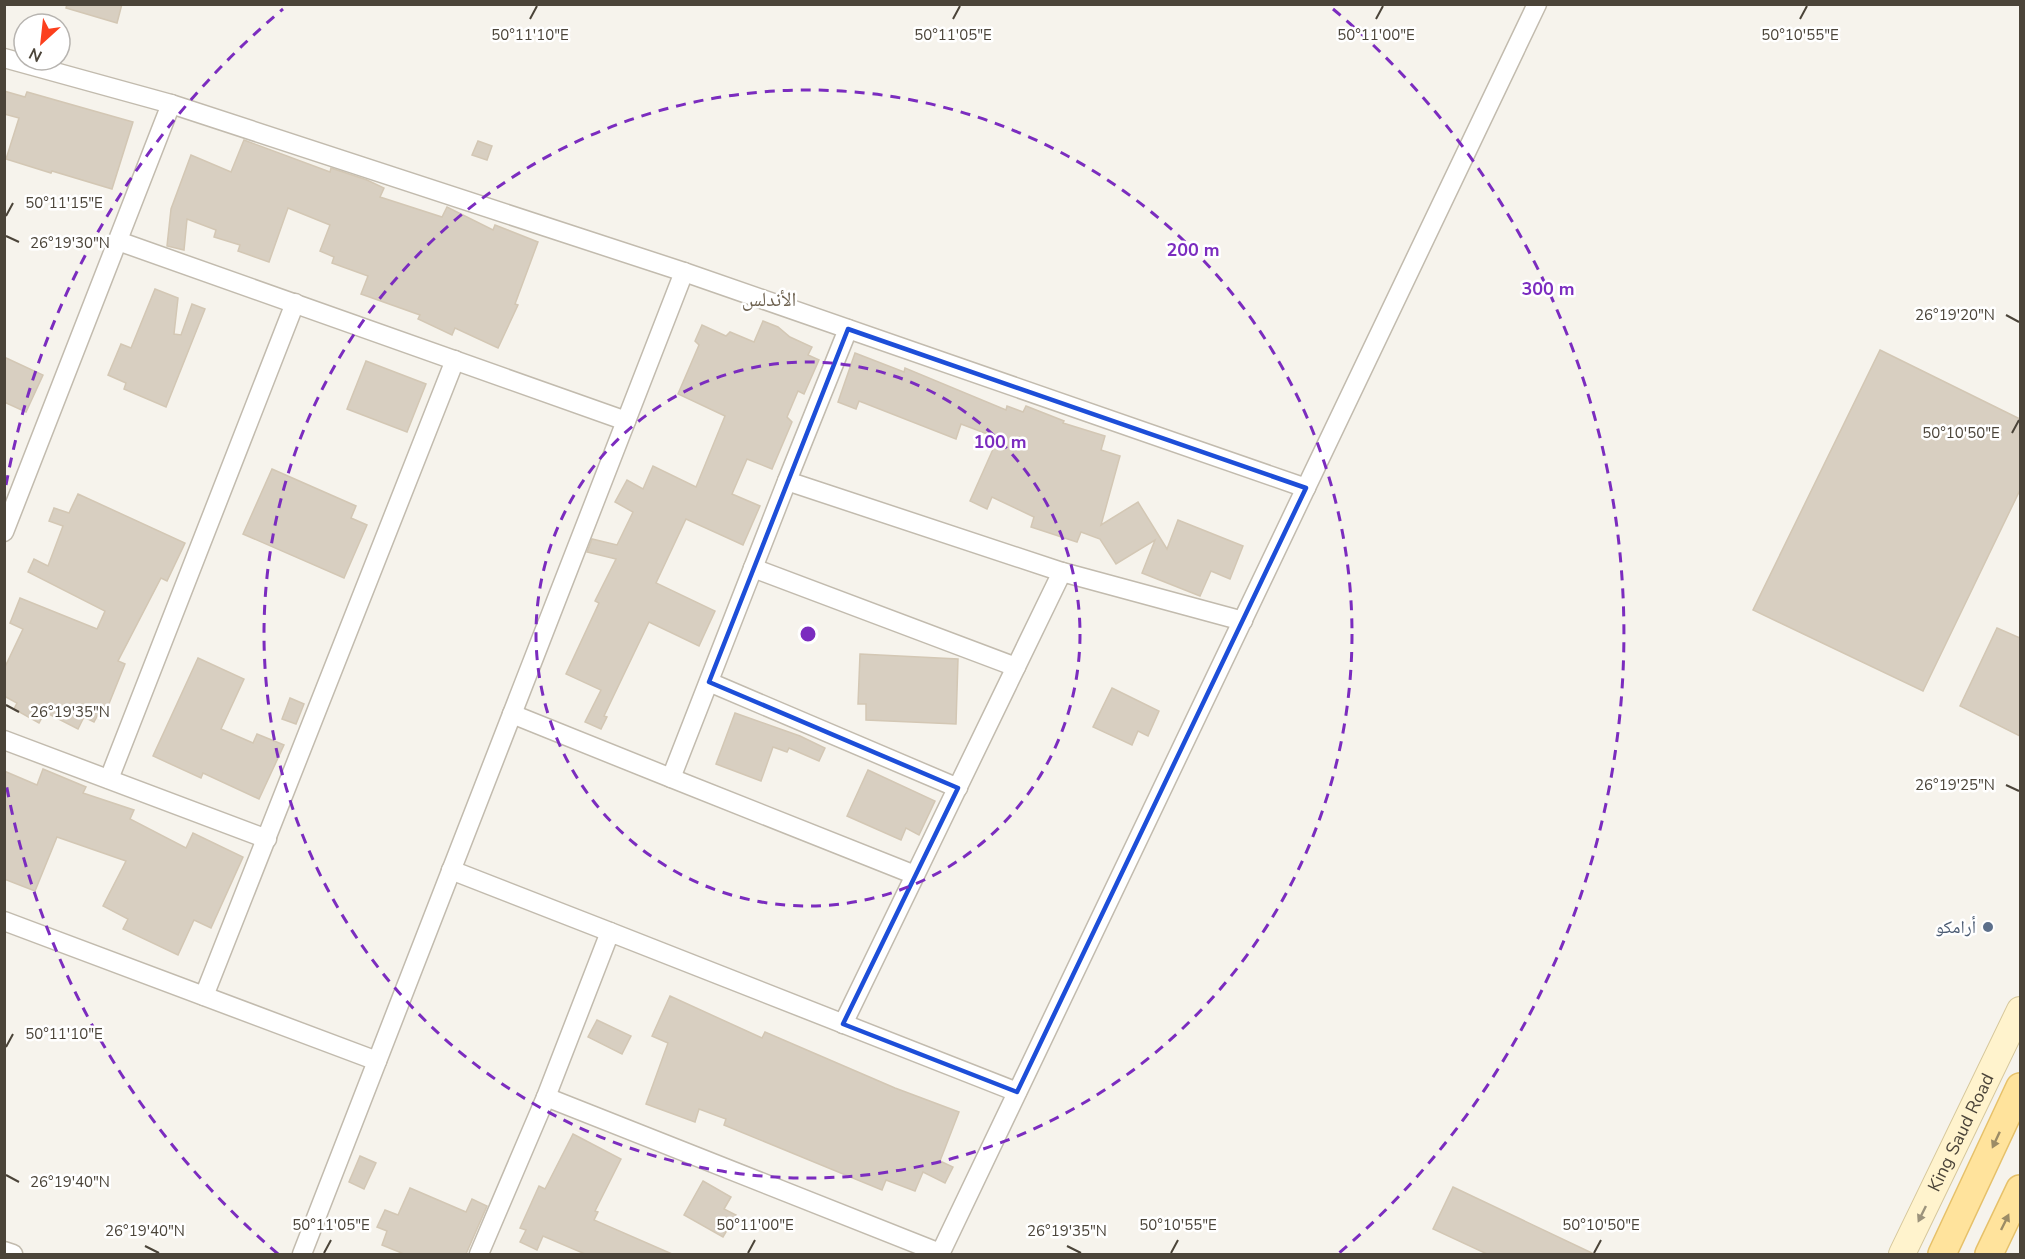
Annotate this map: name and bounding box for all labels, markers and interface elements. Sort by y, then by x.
north arrow [12,12,72,72]
text: 50°11'10"E [491,25,569,45]
text: 50°11'05"E [914,25,992,45]
text: 50°11'00"E [1337,25,1415,45]
text: 50°10'55"E [1761,25,1839,45]
text: N [25,42,46,67]
text: 50°11'15"E [25,193,103,213]
text: 26°19'30"N [30,233,110,253]
text: 200 m [1166,238,1220,262]
text: 300 m [1521,277,1575,301]
district label: الأندلس [742,286,796,313]
text: 26°19'20"N [1915,305,1995,325]
text: 50°10'50"E [1922,423,2000,443]
text: 100 m [973,430,1027,454]
centre of rings [798,624,818,644]
text: 26°19'35"N [30,702,110,722]
text: 26°19'25"N [1915,775,1995,795]
place label: أرامكو [1936,915,1976,939]
marker: أرامكو [1981,920,1995,934]
text: 50°11'10"E [25,1024,103,1044]
street label: King Saud Road [1922,1069,2000,1196]
one-way arrow [1991,1132,2000,1149]
text: 26°19'40"N [30,1172,110,1192]
one-way arrow [1918,1205,1927,1222]
one-way arrow [2000,1213,2009,1230]
text: 50°11'05"E [292,1215,370,1235]
text: 50°11'00"E [716,1215,794,1235]
text: 50°10'55"E [1139,1215,1217,1235]
text: 50°10'50"E [1562,1215,1640,1235]
text: 26°19'40"N [105,1221,185,1241]
text: 26°19'35"N [1027,1221,1107,1241]

